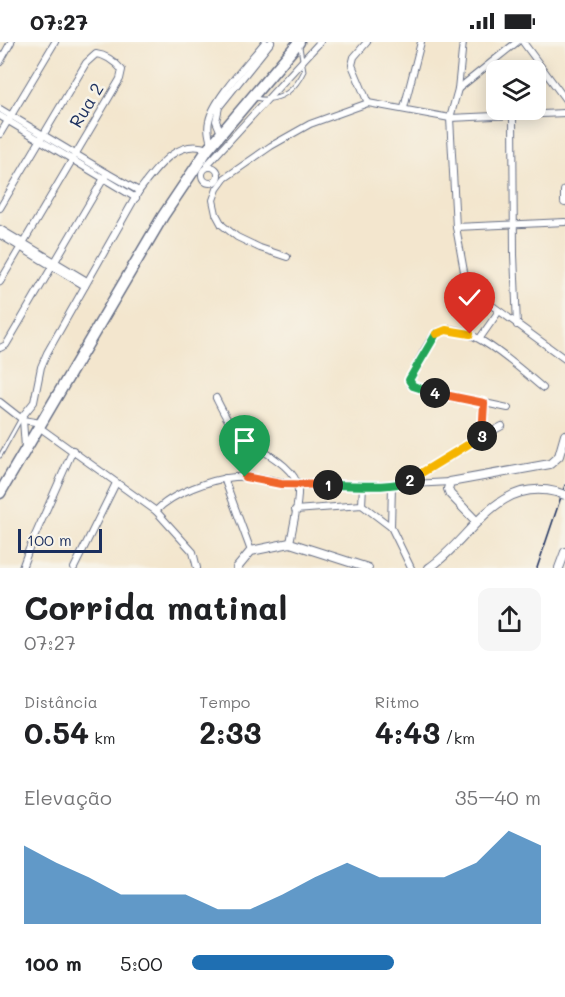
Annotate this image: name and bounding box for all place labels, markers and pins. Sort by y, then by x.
pin [444,272,495,334]
pin: 4 [420,378,450,408]
pin [219,415,270,477]
pin: 3 [467,421,497,451]
pin: 2 [395,465,425,495]
pin: 1 [313,470,343,500]

